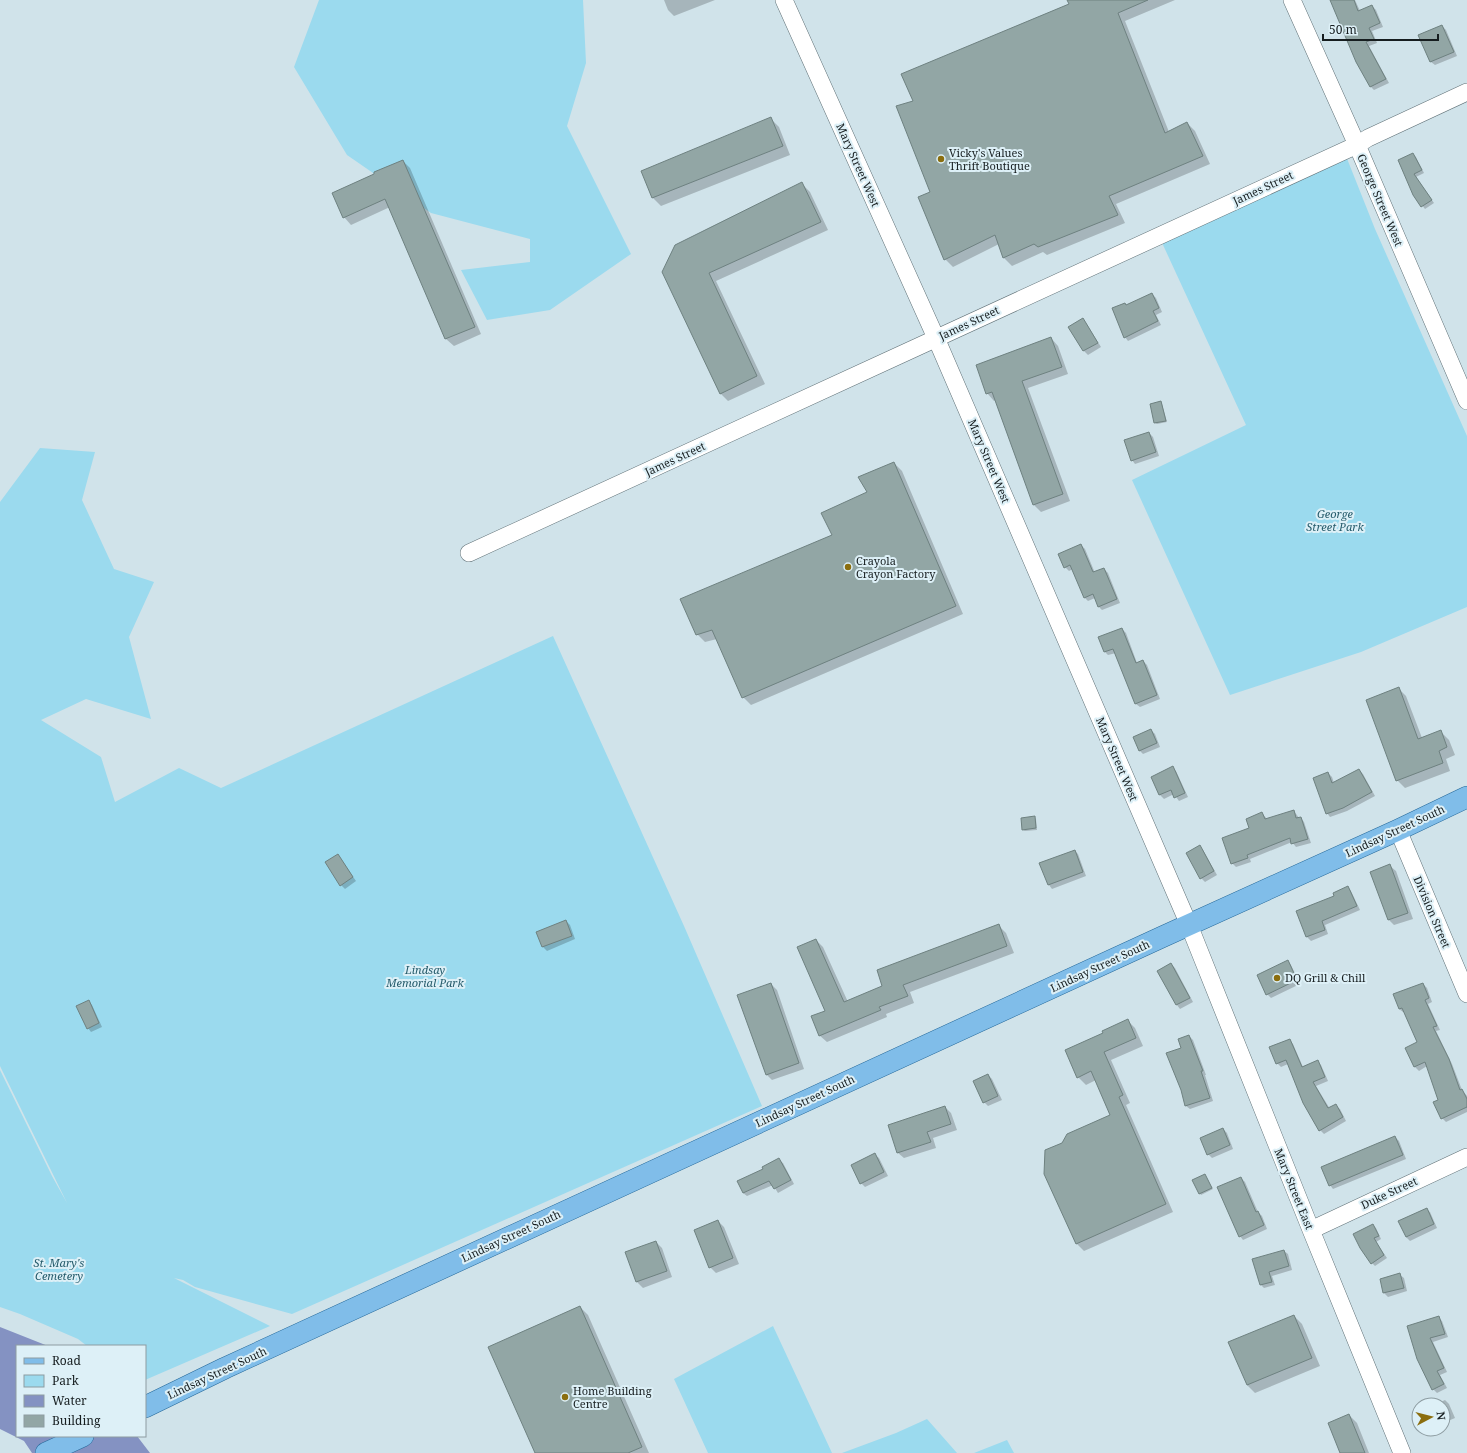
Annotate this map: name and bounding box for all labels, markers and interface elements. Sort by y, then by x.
scale bar [1323,16,1438,42]
text: 50 m [1329,21,1357,38]
street label: Mary Street West [833,121,884,209]
place label: Vicky's Values Thrift Boutique [949,145,1030,173]
street label: George Street West [1354,151,1407,248]
marker: Vicky's Values Thrift Boutique [936,154,946,164]
street label: James Street [1229,167,1295,208]
street label: James Street [935,302,1001,343]
street label: Mary Street West [965,417,1014,505]
street label: James Street [641,438,707,479]
park label: George Street Park [1306,506,1364,534]
place label: Crayola Crayon Factory [856,553,936,581]
marker: Crayola Crayon Factory [843,562,853,572]
street label: Mary Street West [1093,715,1142,803]
street label: Lindsay Street South [1343,801,1447,860]
street label: Division Street [1411,873,1454,950]
street label: Lindsay Street South [1048,936,1152,995]
park label: Lindsay Memorial Park [385,962,465,990]
place label: DQ Grill & Chill [1285,970,1366,985]
marker: DQ Grill & Chill [1272,973,1282,983]
street label: Lindsay Street South [753,1071,857,1130]
street label: Mary Street East [1271,1146,1318,1232]
street label: Duke Street [1358,1173,1420,1212]
street label: Lindsay Street South [459,1206,563,1265]
park label: St. Mary's Cemetery [34,1255,84,1283]
street label: Lindsay Street South [165,1343,269,1402]
legend [16,1345,146,1437]
text: Road [52,1352,82,1369]
text: Park [52,1372,80,1389]
place label: Home Building Centre [573,1383,652,1411]
text: Water [52,1392,87,1409]
marker: Home Building Centre [560,1392,570,1402]
north arrow [1411,1397,1451,1437]
text: N [1433,1411,1449,1421]
text: Building [52,1412,101,1429]

